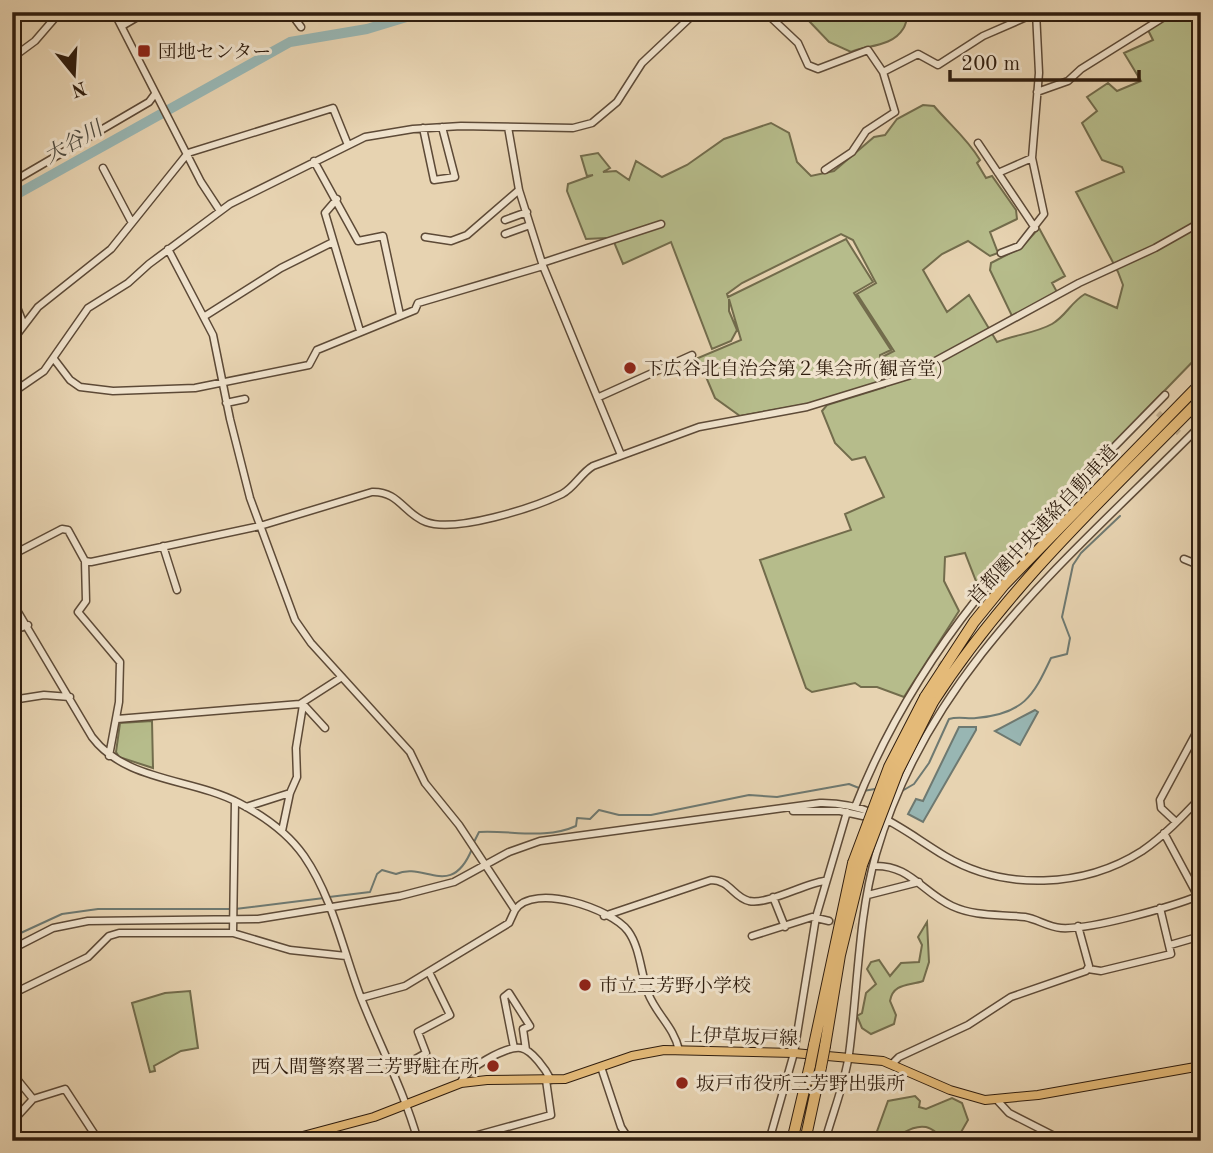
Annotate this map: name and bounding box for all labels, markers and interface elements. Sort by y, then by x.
north arrow [38,38,108,108]
scale bar [950,38,1140,82]
place label: 団地センター [158,42,271,63]
marker: 団地センター [136,43,152,59]
text: 200 m [961,54,1020,75]
text: N [68,77,88,99]
water label: 大谷川 [40,116,108,168]
place label: 下広谷北自治会第２集会所(観音堂) [644,358,943,380]
marker: 下広谷北自治会第２集会所(観音堂) [622,360,638,376]
street label: 首都圏中央連絡自動車道 [963,441,1122,609]
place label: 市立三芳野小学校 [599,976,751,997]
marker: 市立三芳野小学校 [577,977,593,993]
street label: 上伊草坂戸線 [684,1025,798,1050]
place label: 西入間警察署三芳野駐在所 [251,1056,479,1078]
marker: 西入間警察署三芳野駐在所 [485,1058,501,1074]
place label: 坂戸市役所三芳野出張所 [696,1073,905,1095]
marker: 坂戸市役所三芳野出張所 [674,1075,690,1091]

